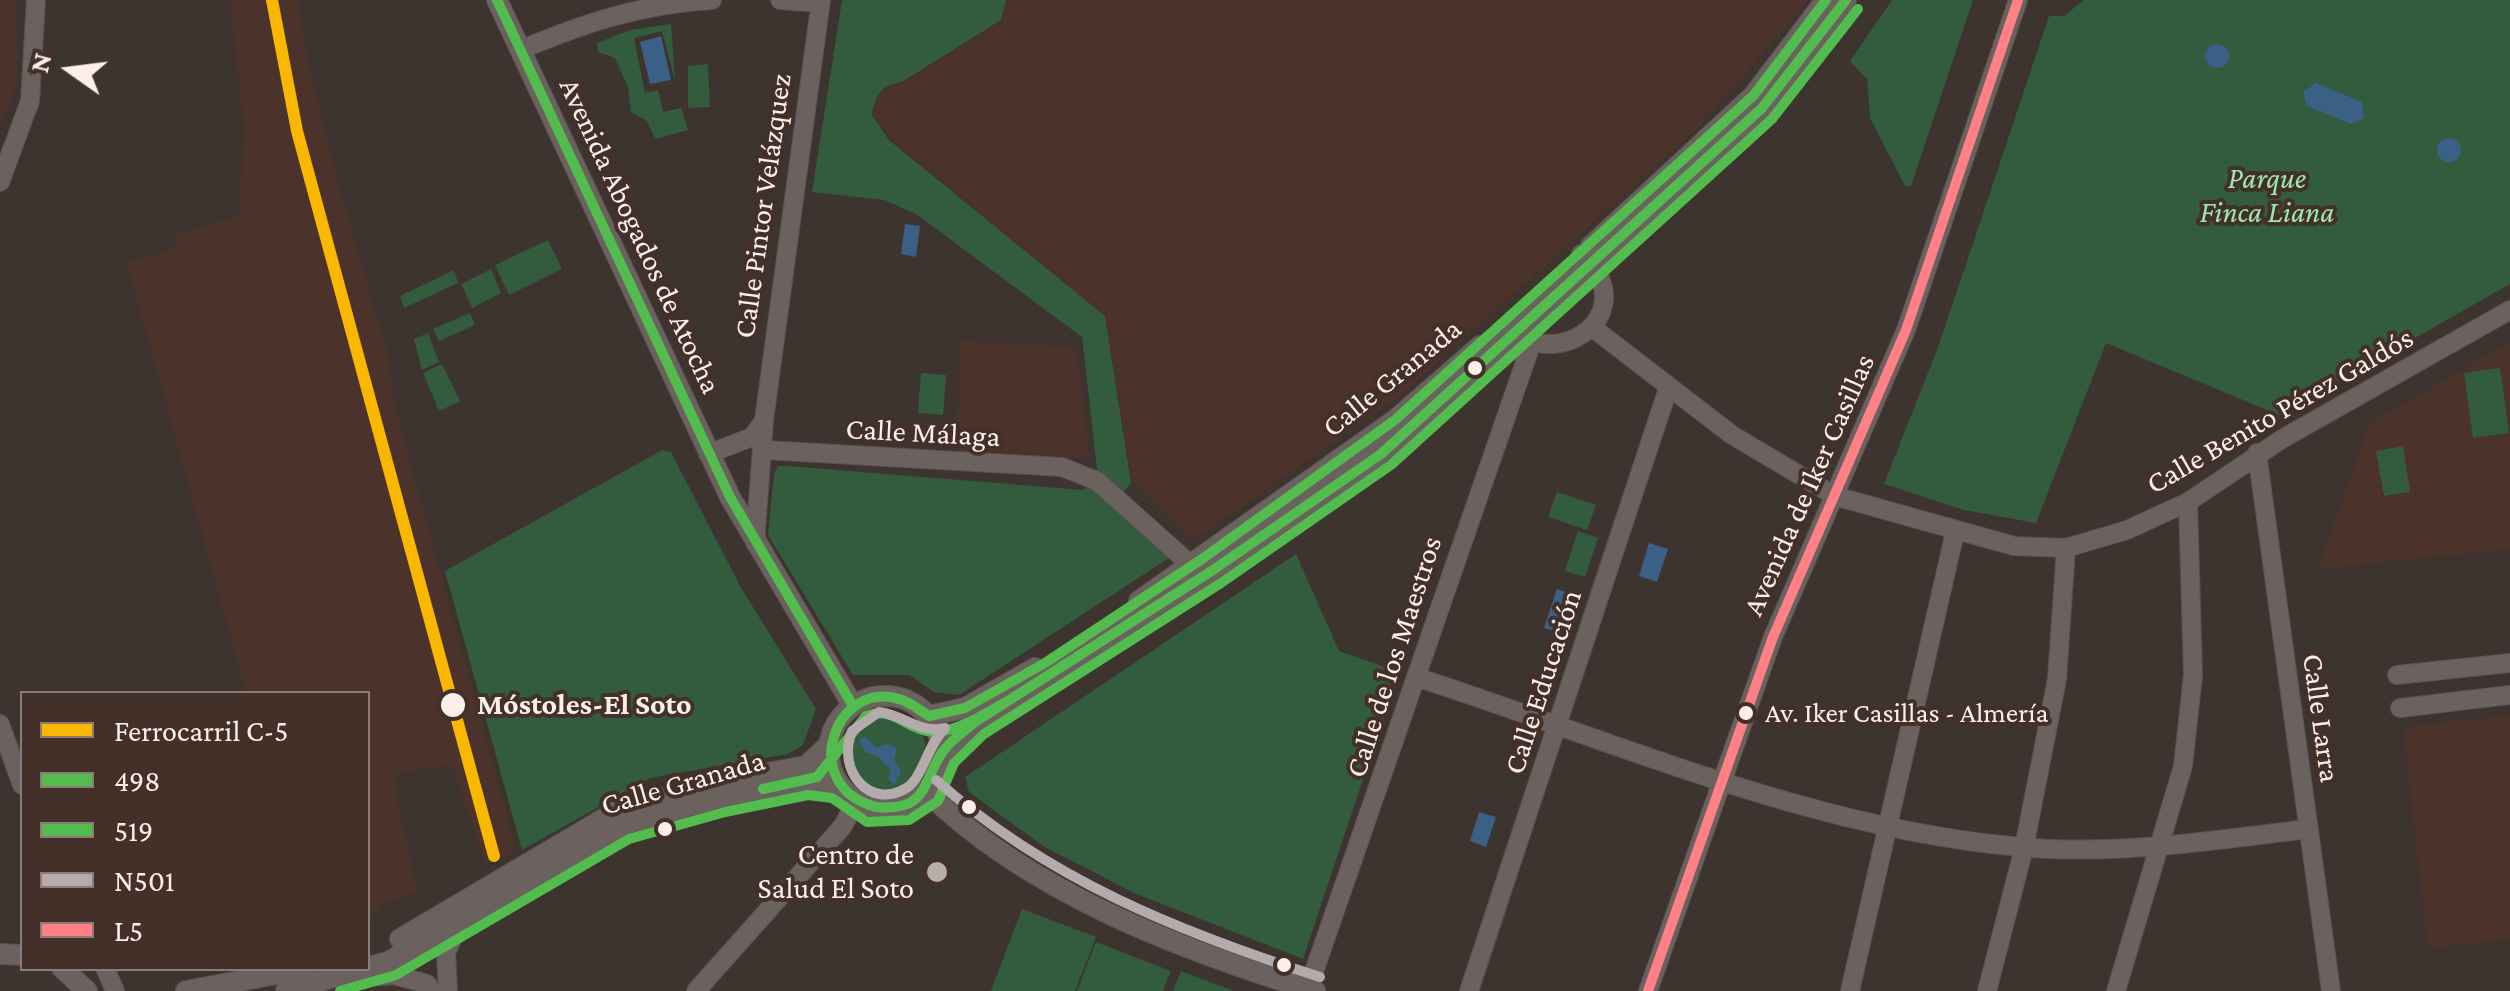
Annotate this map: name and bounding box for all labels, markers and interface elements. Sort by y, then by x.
north arrow [20,20,120,120]
text: N [23,50,58,76]
street label: Calle Pintor Velázquez [727,71,799,341]
street label: Avenida Abogados de Atocha [551,72,729,400]
park label: Parque Finca Liana [2200,161,2334,232]
street label: Calle Granada [1315,311,1469,445]
street label: Calle Benito Pérez Galdós [2140,320,2420,502]
street label: Avenida de Iker Casillas [1735,349,1883,621]
unlabelled marker [1465,358,1485,378]
street label: Calle Málaga [845,411,1001,455]
street label: Calle de los Maestros [1338,532,1450,782]
street label: Calle Educación [1496,585,1590,779]
street label: Calle Larra [2294,651,2348,785]
place label: Móstoles-El Soto [477,687,692,723]
marker: Móstoles-El Soto [438,690,468,720]
legend [20,691,370,971]
place label: Av. Iker Casillas - Almería [1765,696,2048,730]
marker: Av. Iker Casillas - Almería [1736,703,1756,723]
text: Ferrocarril C-5 [114,714,288,747]
street label: Calle Granada [597,742,769,824]
text: 498 [114,764,160,797]
unlabelled marker [959,797,979,817]
text: 519 [114,814,153,847]
unlabelled marker [655,819,675,839]
place label: Centro de Salud El Soto [758,837,914,908]
marker: Centro de Salud El Soto [924,859,950,885]
text: N501 [114,864,175,897]
text: L5 [114,914,143,947]
unlabelled marker [1274,955,1294,975]

